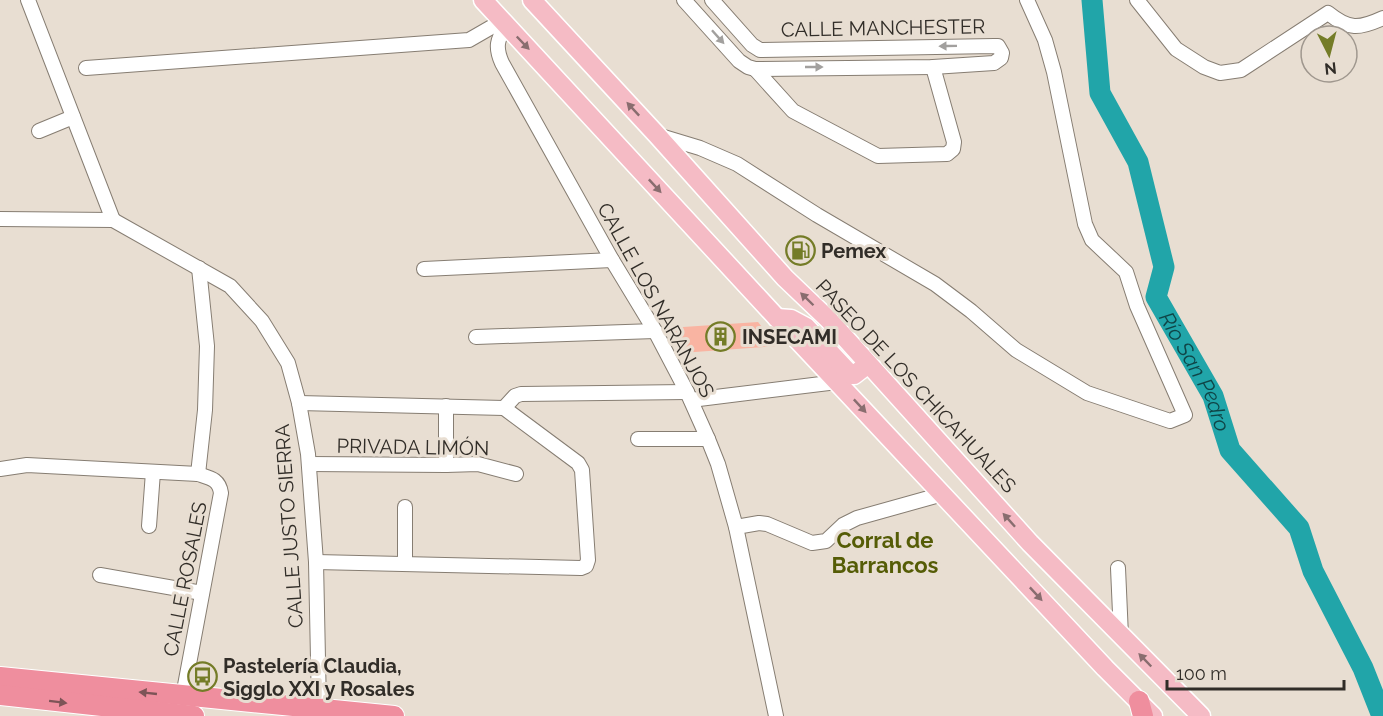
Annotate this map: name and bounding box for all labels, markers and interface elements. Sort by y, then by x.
street label: CALLE MANCHESTER [781,14,985,42]
north arrow [1299,24,1359,84]
one-way arrow [711,29,724,44]
one-way arrow [516,35,529,50]
one-way arrow [938,42,957,51]
text: N [1323,58,1338,79]
one-way arrow [804,62,823,72]
one-way arrow [626,102,640,116]
one-way arrow [648,179,662,193]
street label: CALLE LOS NARANJOS [592,199,720,401]
fuel station icon: Pemex [784,235,816,267]
place label: Pemex [821,239,886,263]
street label: PASEO DE LOS CHICAHUALES [811,274,1021,498]
one-way arrow [800,292,814,306]
water label: Río San Pedro [1154,307,1236,434]
building icon: INSECAMI [705,321,737,353]
place label: INSECAMI [742,325,837,349]
one-way arrow [853,398,867,413]
street label: CALLE JUSTO SIERRA [270,423,308,629]
street label: PRIVADA LIMÓN [336,434,490,460]
street label: CALLE ROSALES [158,500,212,658]
one-way arrow [1003,513,1016,528]
district label: Corral de Barrancos [832,527,939,578]
one-way arrow [1029,587,1043,601]
one-way arrow [1138,653,1152,668]
scale bar [1167,653,1344,691]
place label: Pastelería Claudia, Sigglo XXI y Rosales [223,654,415,701]
bus stop icon: Pastelería Claudia, Sigglo XXI y Rosales [186,661,218,693]
text: 100 m [1176,663,1227,684]
one-way arrow [139,688,158,698]
one-way arrow [49,697,68,706]

